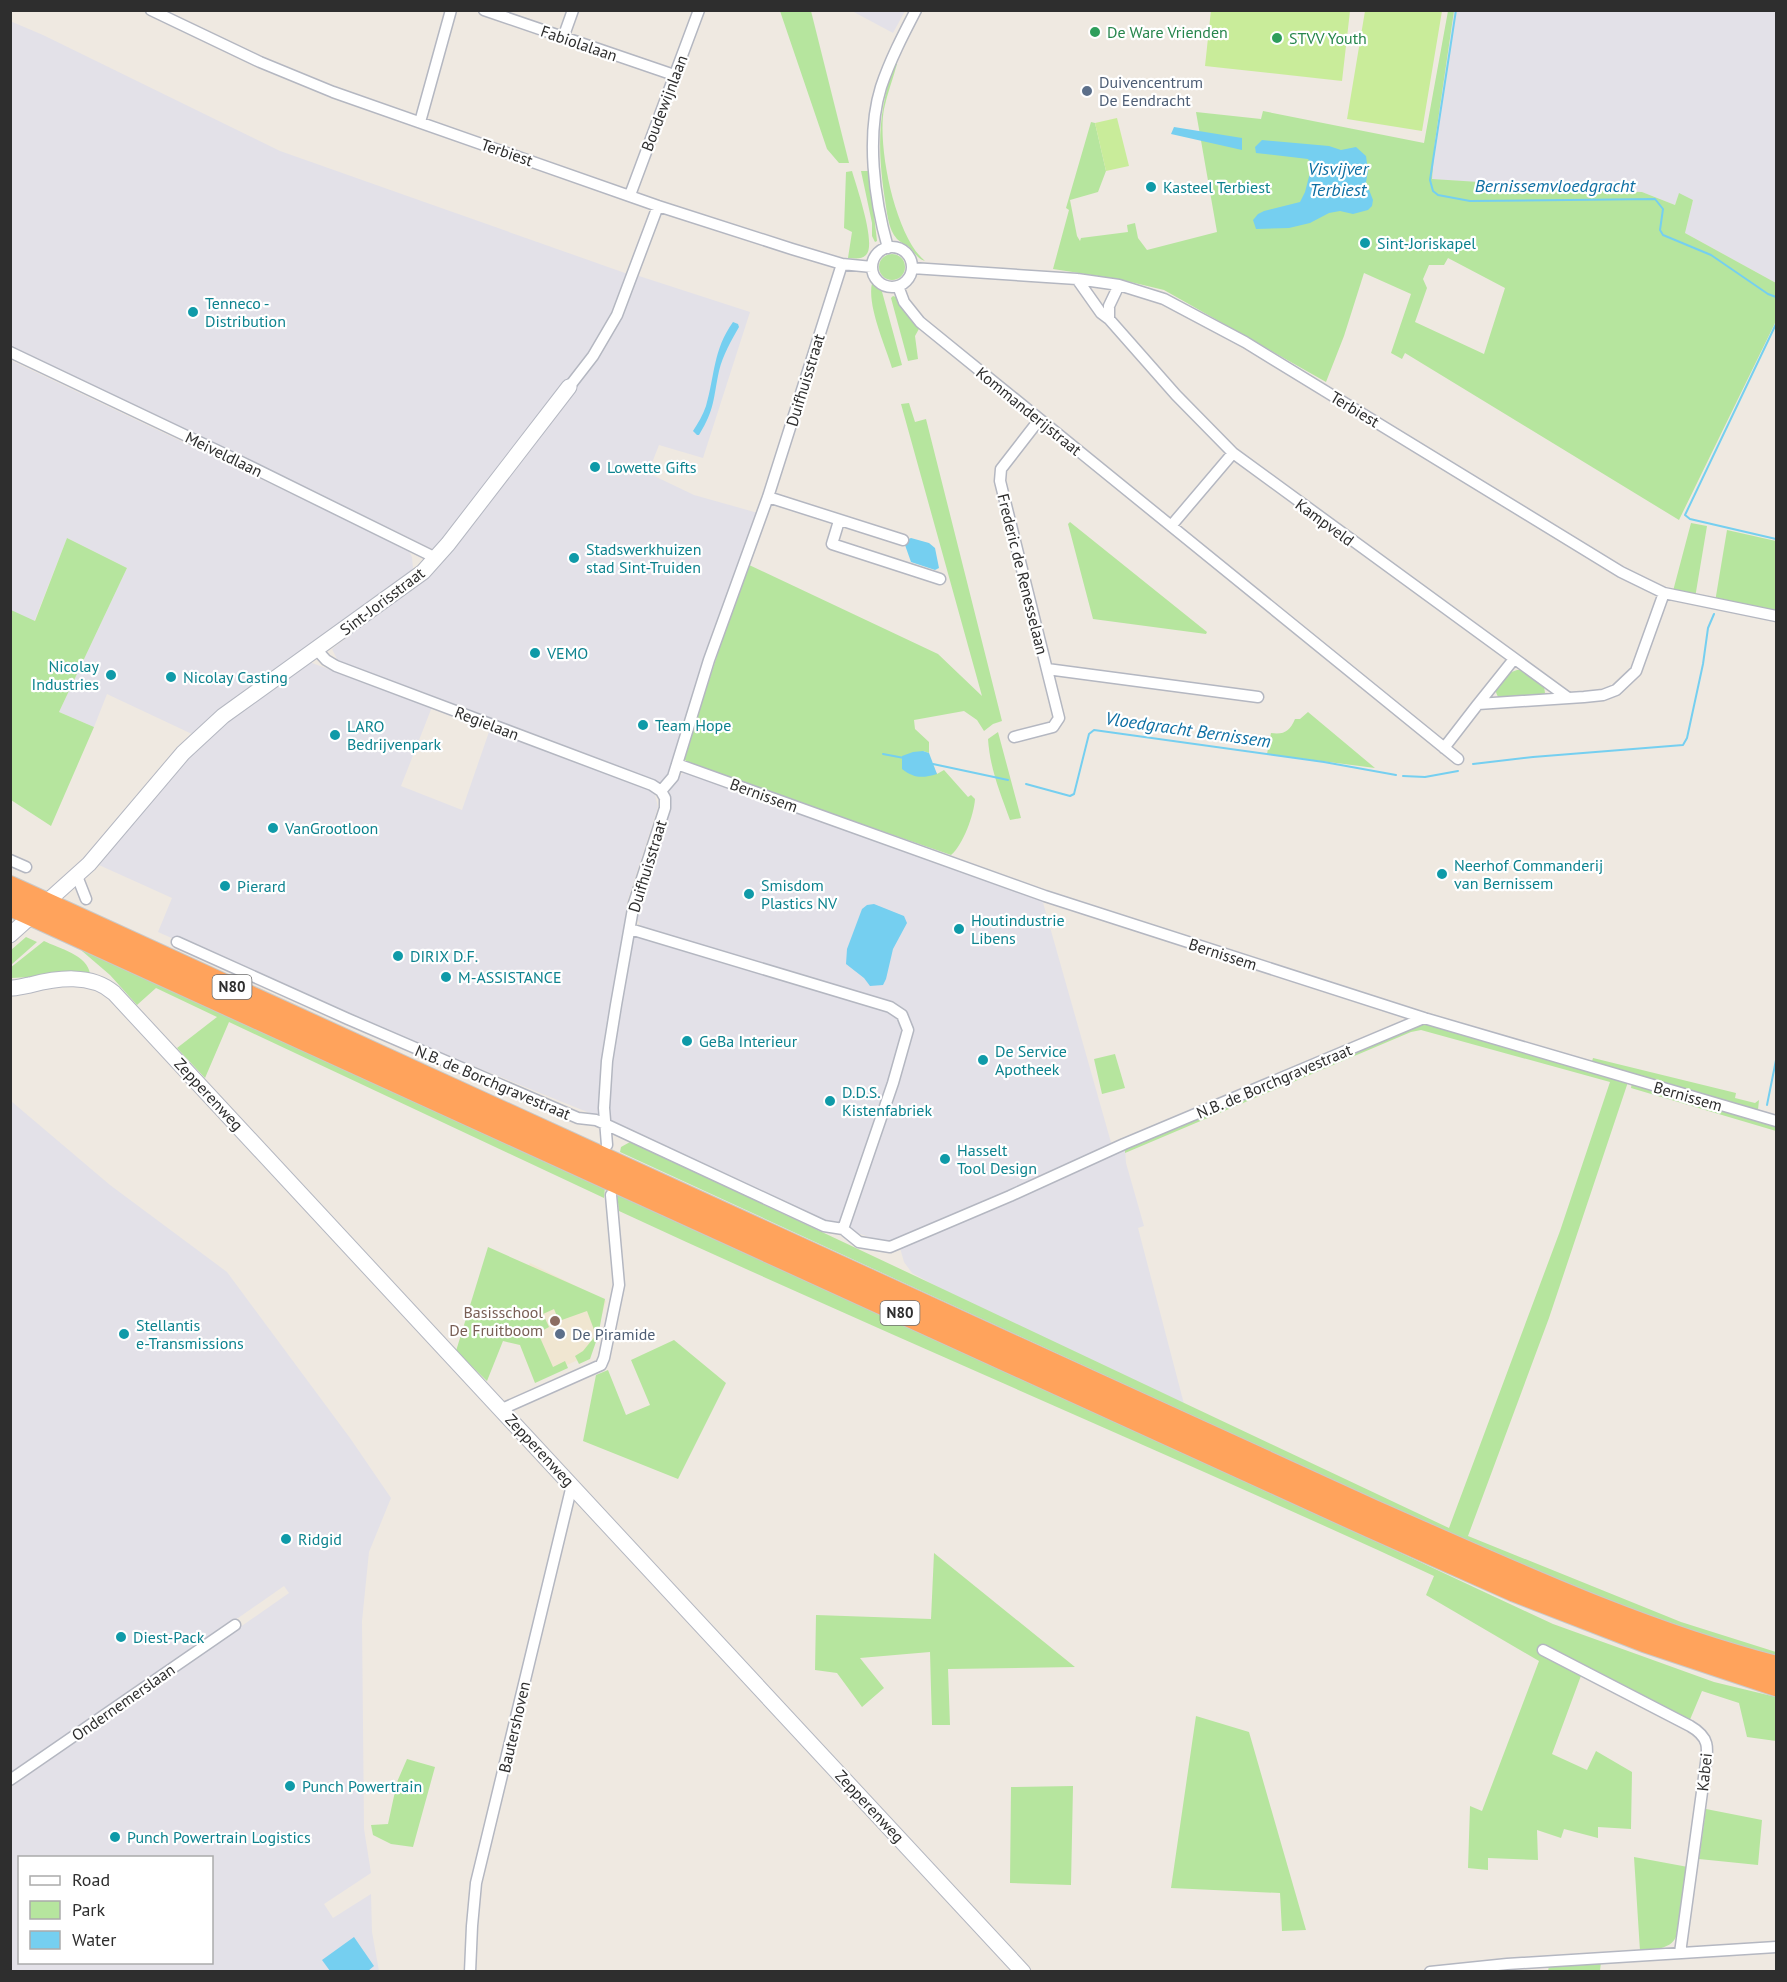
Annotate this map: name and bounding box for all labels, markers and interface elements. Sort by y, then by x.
street label: Fabiolalaan [538,21,620,65]
place label: De Ware Vrienden [1107,22,1228,42]
marker: De Ware Vrienden [1088,25,1102,39]
place label: STVV Youth [1289,28,1367,48]
marker: STVV Youth [1270,31,1284,45]
street label: Boudewijnlaan [636,52,692,154]
place label: Duivencentrum De Eendracht [1099,72,1203,110]
marker: Duivencentrum De Eendracht [1080,84,1094,98]
street label: Terbiest [478,134,536,170]
water label: Visvijver Terbiest [1308,157,1369,201]
water label: Bernissemvloedgracht [1475,174,1637,197]
place label: Kasteel Terbiest [1163,177,1271,197]
marker: Kasteel Terbiest [1144,180,1158,194]
place label: Sint-Joriskapel [1377,233,1476,253]
marker: Sint-Joriskapel [1358,236,1372,250]
place label: Tenneco - Distribution [205,293,286,331]
marker: Tenneco - Distribution [186,305,200,319]
street label: Duifhuisstraat [781,331,829,429]
street label: Kommanderijstraat [972,362,1086,460]
street label: Terbiest [1327,387,1384,432]
street label: Meiveldlaan [182,427,266,481]
place label: Lowette Gifts [607,457,697,477]
marker: Lowette Gifts [588,460,602,474]
street label: Frederic de Renesselaan [993,491,1053,657]
street label: Kampveld [1292,494,1358,550]
place label: Stadswerkhuizen stad Sint-Truiden [586,539,701,577]
marker: Stadswerkhuizen stad Sint-Truiden [567,551,581,565]
street label: Sint-Jorisstraat [336,562,429,639]
place label: VEMO [546,643,588,663]
marker: VEMO [528,646,542,660]
place label: Nicolay Industries [32,656,100,694]
place label: Nicolay Casting [183,667,288,687]
marker: Nicolay Industries [104,668,118,682]
marker: Nicolay Casting [164,670,178,684]
street label: Regielaan [452,702,522,744]
water label: Vloedgracht Bernissem [1104,706,1273,753]
place label: Team Hope [655,715,731,735]
place label: LARO Bedrijvenpark [347,716,442,754]
marker: Team Hope [636,718,650,732]
marker: LARO Bedrijvenpark [328,728,342,742]
street label: Bernissem [727,774,801,816]
street label: Duifhuisstraat [623,817,671,915]
place label: VanGrootloon [284,818,378,838]
marker: VanGrootloon [266,821,280,835]
place label: Neerhof Commanderij van Bernissem [1454,855,1603,893]
marker: Neerhof Commanderij van Bernissem [1435,867,1449,881]
place label: Smisdom Plastics NV [761,875,838,913]
place label: Pierard [237,876,286,896]
marker: Pierard [218,879,232,893]
marker: Smisdom Plastics NV [742,887,756,901]
place label: Houtindustrie Libens [971,910,1065,948]
marker: Houtindustrie Libens [952,922,966,936]
street label: Bernissem [1186,934,1260,974]
place label: DIRIX D.F. [410,946,478,966]
marker: DIRIX D.F. [391,949,405,963]
place label: M-ASSISTANCE [458,967,562,987]
marker: M-ASSISTANCE [439,970,453,984]
road number: N80 [212,975,252,999]
place label: GeBa Interieur [699,1031,798,1051]
marker: GeBa Interieur [680,1034,694,1048]
street label: N.B. de Borchgravestraat [1193,1039,1355,1123]
street label: N.B. de Borchgravestraat [412,1040,574,1124]
place label: De Service Apotheek [995,1041,1067,1079]
marker: De Service Apotheek [976,1053,990,1067]
street label: Zepperenweg [170,1054,248,1134]
street label: Bernissem [1651,1077,1725,1115]
place label: D.D.S. Kistenfabriek [842,1082,932,1120]
marker: D.D.S. Kistenfabriek [823,1094,837,1108]
place label: Hasselt Tool Design [957,1140,1037,1178]
marker: Hasselt Tool Design [938,1152,952,1166]
road number: N80 [880,1301,920,1325]
place label: Basisschool De Fruitboom [449,1302,543,1340]
marker: Basisschool De Fruitboom [548,1314,562,1328]
place label: Stellantis e-Transmissions [136,1315,244,1353]
place label: De Piramide [572,1324,656,1344]
marker: Stellantis e-Transmissions [117,1327,131,1341]
marker: De Piramide [553,1327,567,1341]
street label: Zepperenweg [501,1410,579,1490]
place label: Ridgid [298,1529,342,1549]
marker: Ridgid [279,1532,293,1546]
place label: Diest-Pack [133,1627,205,1647]
marker: Diest-Pack [114,1630,128,1644]
street label: Ondernemerslaan [68,1659,178,1745]
street label: Bautershoven [494,1679,534,1775]
street label: Kabei [1692,1752,1716,1792]
street label: Zepperenweg [831,1766,909,1846]
place label: Punch Powertrain [302,1776,422,1796]
marker: Punch Powertrain [283,1779,297,1793]
place label: Punch Powertrain Logistics [127,1827,311,1847]
marker: Punch Powertrain Logistics [108,1830,122,1844]
legend [18,1856,213,1964]
text: Road [72,1868,110,1891]
text: Park [72,1898,105,1921]
text: Water [72,1928,116,1951]

